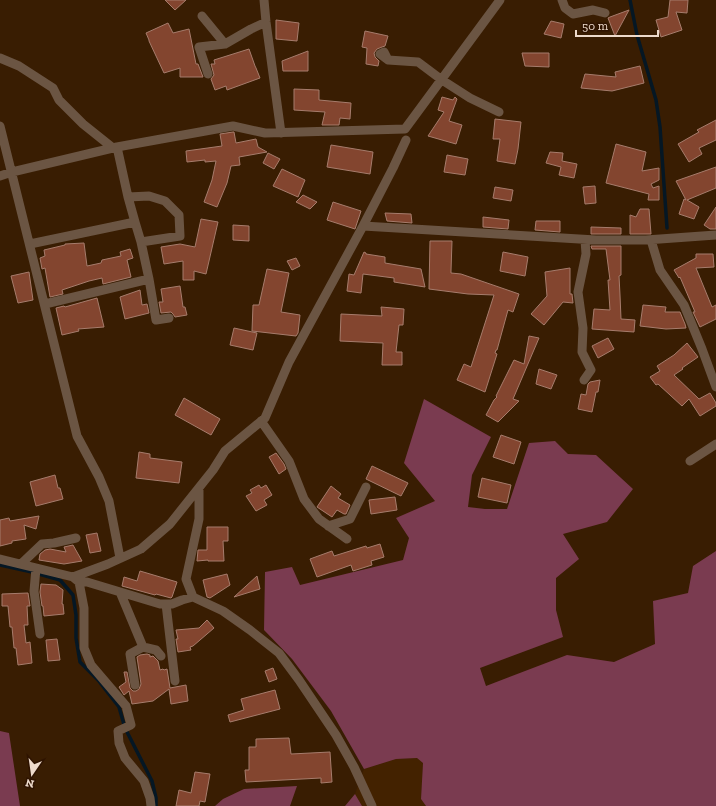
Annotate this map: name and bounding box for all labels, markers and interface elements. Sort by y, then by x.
scale bar [576,12,658,38]
text: 50 m [582,19,609,33]
north arrow [12,754,52,794]
text: N [24,776,35,791]

